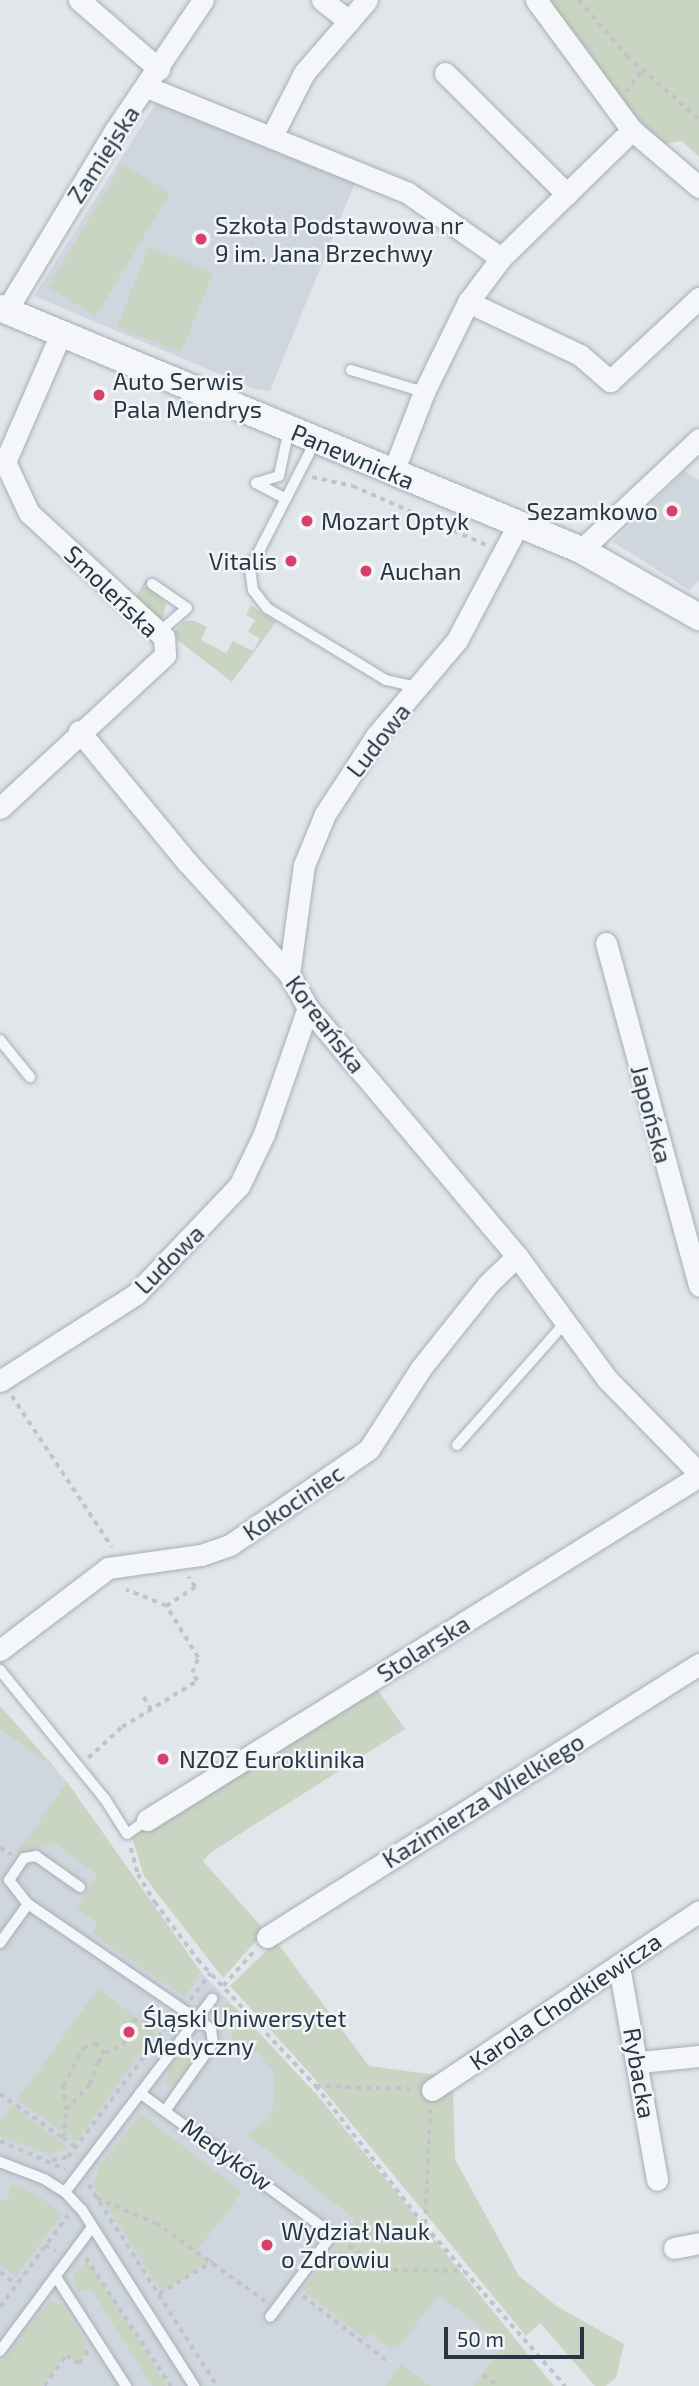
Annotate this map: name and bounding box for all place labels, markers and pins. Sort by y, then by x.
place label: Szkoła Podstawowa nr 9 im. Jana Brzechwy [215,211,464,267]
marker: Szkoła Podstawowa nr 9 im. Jana Brzechwy [193,231,209,247]
place label: Auto Serwis Pala Mendrys [113,367,262,423]
marker: Auto Serwis Pala Mendrys [91,387,107,403]
place label: Sezamkowo [526,497,658,525]
marker: Sezamkowo [664,503,680,519]
place label: Mozart Optyk [321,507,469,535]
marker: Mozart Optyk [299,513,315,529]
place label: Vitalis [209,547,277,575]
marker: Vitalis [283,553,299,569]
place label: Auchan [380,557,461,585]
marker: Auchan [358,563,374,579]
place label: NZOZ Euroklinika [179,1745,365,1773]
marker: NZOZ Euroklinika [153,1749,173,1769]
place label: Śląski Uniwersytet Medyczny [143,2004,347,2060]
marker: Śląski Uniwersytet Medyczny [121,2024,137,2040]
place label: Wydział Nauk o Zdrowiu [281,2217,431,2273]
marker: Wydział Nauk o Zdrowiu [259,2237,275,2253]

